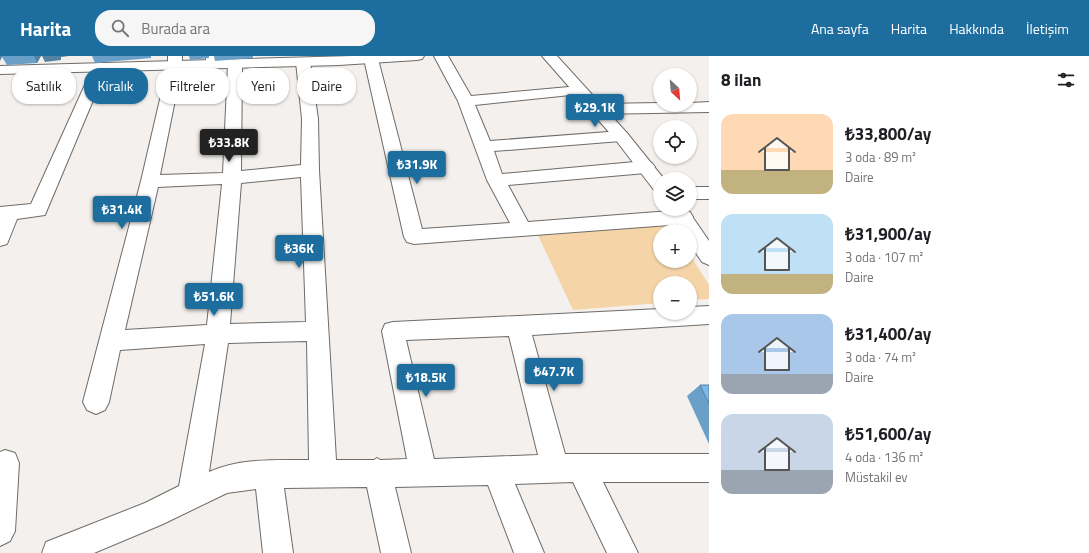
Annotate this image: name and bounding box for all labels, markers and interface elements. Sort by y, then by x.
search box [95,10,375,46]
text: Harita [20,14,71,43]
icon: search [109,17,131,39]
text: Burada ara [141,17,210,40]
text: Ana sayfa [811,18,869,39]
text: Harita [891,18,927,39]
text: Hakkında [949,18,1004,39]
text: İletişim [1026,18,1069,39]
text: 8 ilan [721,67,761,93]
chip: Satılık [12,68,76,104]
chip: Kiralık [84,68,148,104]
chip: Filtreler [156,68,229,104]
chip: Yeni [237,68,289,104]
chip: Daire [297,68,356,104]
north arrow [653,68,697,112]
map controls [653,68,697,320]
icon: filters [1055,69,1077,91]
pin: ₺29.1K [562,94,628,128]
text: ₺29.1K [575,97,615,117]
button: locate [653,120,697,164]
text: ₺33,800/ay [845,121,931,147]
pin: ₺33.8K [196,129,262,163]
icon: home [753,130,801,178]
text: ₺33.8K [209,132,249,152]
text: 3 oda · 89 m² [845,147,916,167]
pin: ₺31.9K [384,151,450,185]
text: ₺31.9K [397,154,437,174]
text: Daire [845,167,874,187]
button: layers [653,172,697,216]
pin: ₺31.4K [89,196,155,230]
text: ₺31.4K [102,199,142,219]
text: ₺31,900/ay [845,221,931,247]
button: + [653,224,697,268]
icon: home [753,230,801,278]
pin: ₺36K [275,235,323,269]
text: ₺36K [284,238,314,258]
text: 3 oda · 107 m² [845,247,923,267]
text: Daire [845,267,874,287]
button: − [653,276,697,320]
pin: ₺51.6K [181,283,247,317]
text: ₺51.6K [194,286,234,306]
text: ₺31,400/ay [845,321,931,347]
icon: home [753,330,801,378]
text: 3 oda · 74 m² [845,347,916,367]
pin: ₺47.7K [521,358,587,392]
text: ₺47.7K [534,361,574,381]
pin: ₺18.5K [393,364,459,398]
text: ₺18.5K [406,367,446,387]
text: Daire [845,367,874,387]
text: ₺51,600/ay [845,421,931,447]
icon: home [753,430,801,478]
text: 4 oda · 136 m² [845,447,923,467]
text: Müstakil ev [845,467,908,487]

